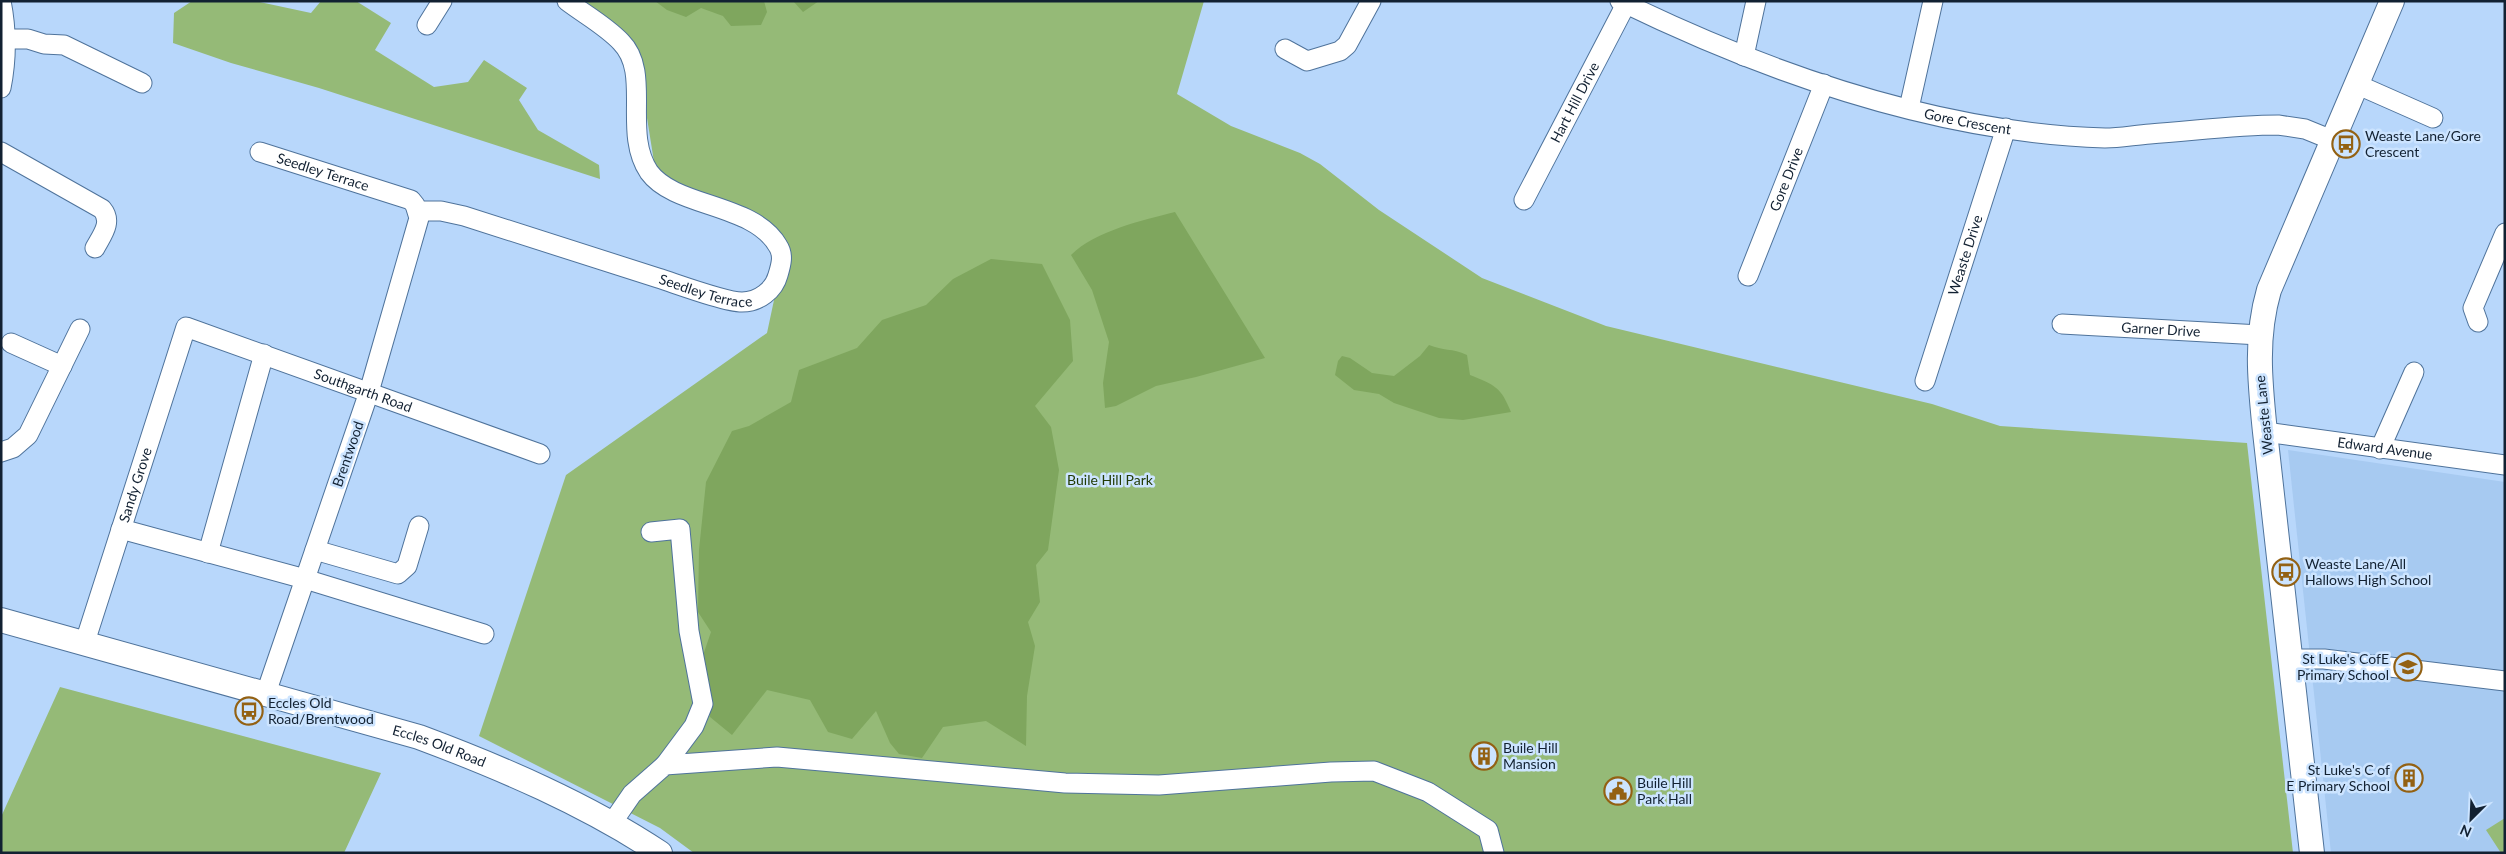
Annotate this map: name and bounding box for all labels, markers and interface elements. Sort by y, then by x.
street label: Hart Hill Drive [1546,59,1602,146]
street label: Gore Crescent [1922,104,2012,138]
place label: Weaste Lane/Gore Crescent [2365,127,2481,160]
bus stop icon: Weaste Lane/Gore Crescent [2331,129,2361,159]
street label: Gore Drive [1766,145,1806,214]
street label: Seedley Terrace [275,149,371,194]
street label: Weaste Drive [1944,213,1986,298]
street label: Seedley Terrace [657,270,753,310]
street label: Garner Drive [2121,318,2201,340]
street label: Southgarth Road [312,365,415,415]
street label: Weaste Lane [2251,375,2276,455]
street label: Brentwood [328,419,367,489]
street label: Edward Avenue [2336,433,2434,463]
street label: Sandy Grove [115,445,155,524]
park label: Buile Hill Park [1067,471,1154,488]
place label: Weaste Lane/All Hallows High School [2305,555,2431,588]
bus stop icon: Weaste Lane/All Hallows High School [2271,557,2301,587]
place label: St Luke's CofE Primary School [2297,650,2389,683]
school or university icon: St Luke's CofE Primary School [2393,652,2423,682]
place label: Eccles Old Road/Brentwood [268,694,374,727]
bus stop icon: Eccles Old Road/Brentwood [234,696,264,726]
street label: Eccles Old Road [391,721,489,770]
place label: Buile Hill Mansion [1503,739,1558,772]
building icon: Buile Hill Mansion [1469,741,1499,771]
place label: St Luke's C of E Primary School [2286,761,2390,794]
building icon: St Luke's C of E Primary School [2394,763,2424,793]
place label: Buile Hill Park Hall [1637,774,1692,807]
public building icon: Buile Hill Park Hall [1603,776,1633,806]
north arrow [2446,794,2496,844]
text: N [2457,821,2474,841]

